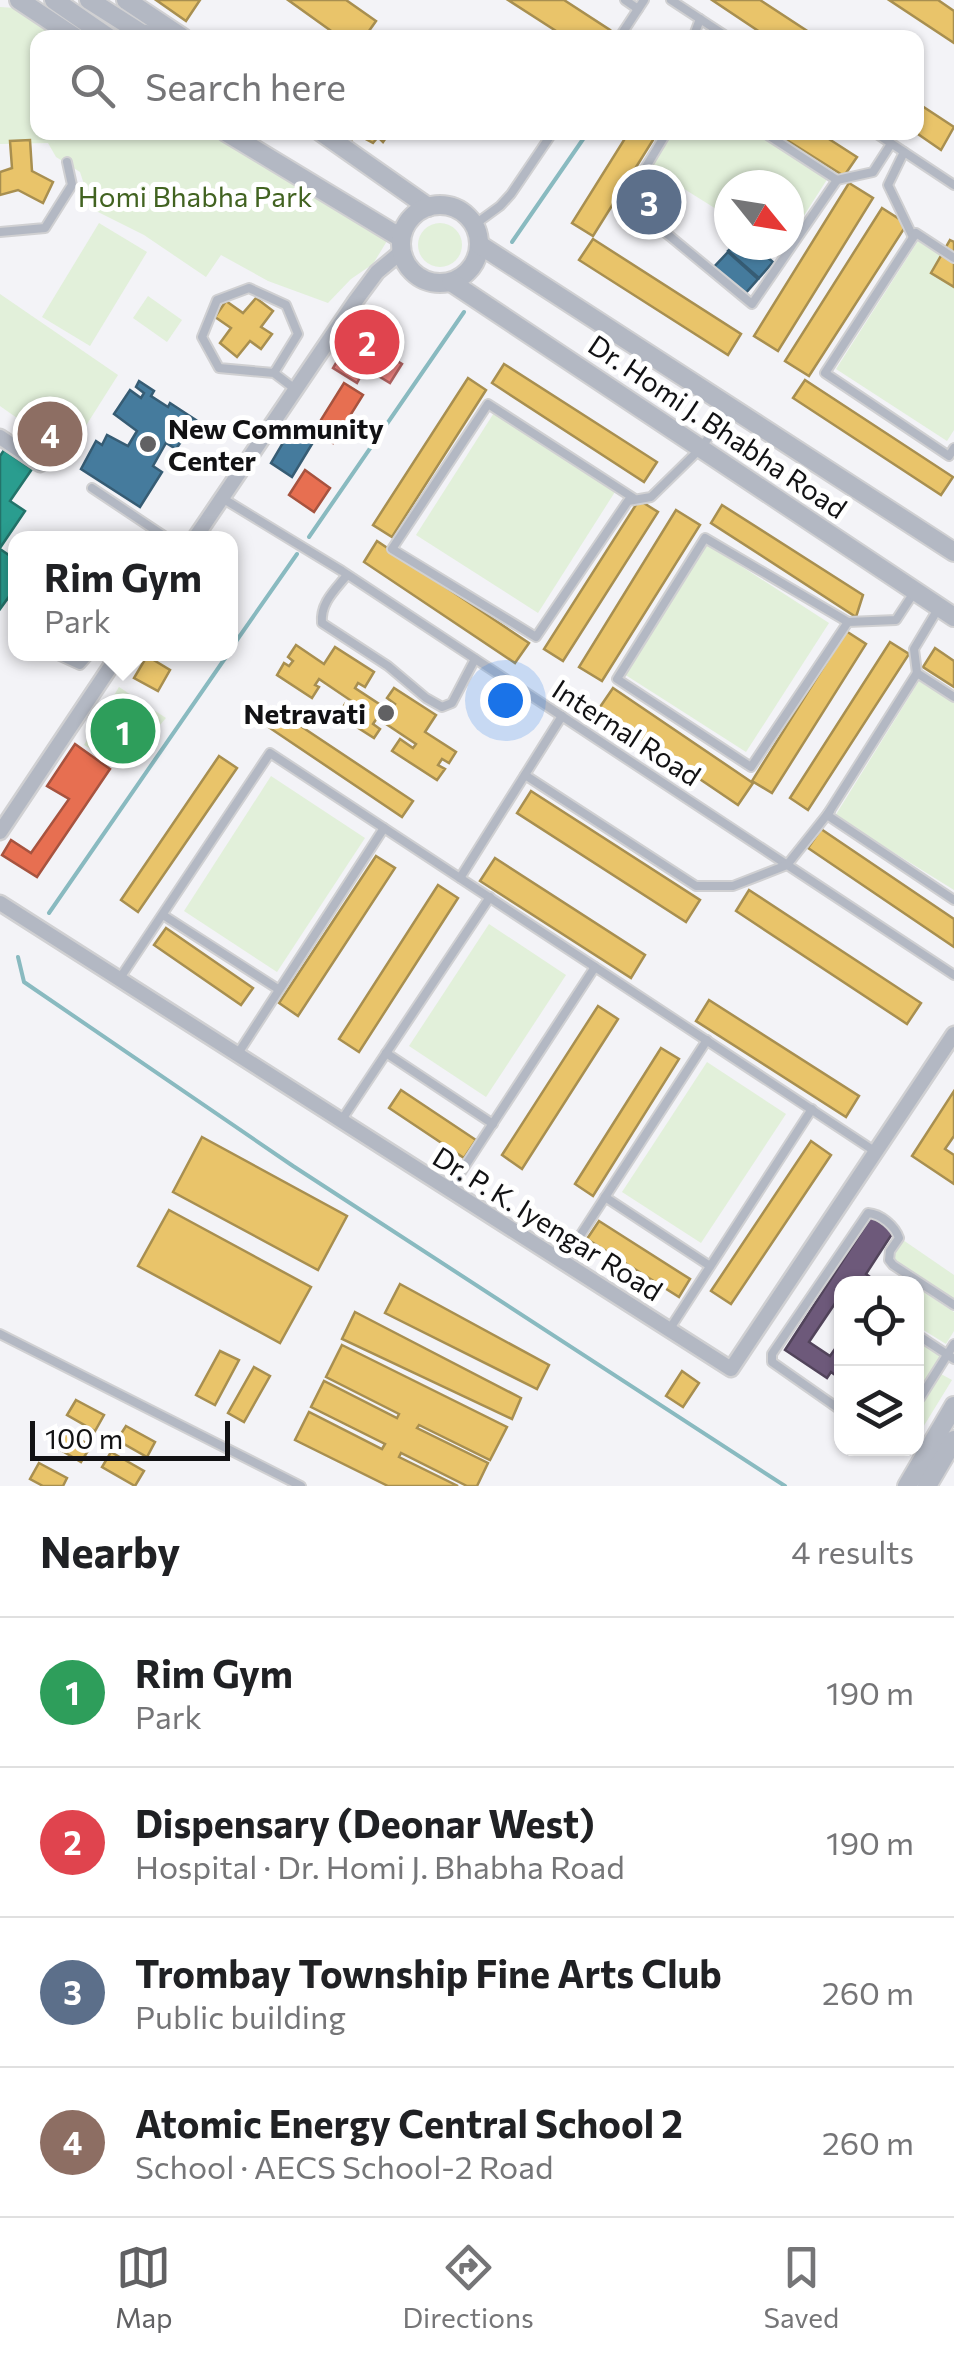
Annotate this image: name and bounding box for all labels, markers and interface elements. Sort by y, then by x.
search box [30,30,924,140]
icon: search [65,58,120,113]
text: Search here [145,62,346,109]
pin: 3 [616,164,682,240]
north arrow [714,170,804,260]
park label: Homi Bhabha Park [78,179,312,213]
pin: 2 [334,304,400,380]
street label: Dr. Homi J. Bhabha Road [582,327,854,525]
pin: 4 [18,396,82,472]
place label: New Community Center [168,411,384,477]
marker: New Community Center [137,433,159,455]
popup [8,531,238,661]
text: Rim Gym [44,553,202,600]
text: Park [44,600,111,640]
street label: Internal Road [547,672,707,792]
your location [480,675,531,726]
pin: 1 [90,694,156,768]
place label: Netravati [244,696,366,730]
marker: Netravati [375,702,397,724]
street label: Dr. P. K. Iyengar Road [427,1139,669,1307]
map controls [834,1276,924,1456]
button: locate [834,1276,924,1366]
button: layers [834,1366,924,1456]
scale bar [30,1416,230,1460]
text: 100 m [45,1421,123,1455]
text: Nearby [40,1525,180,1577]
text: 4 results [791,1531,914,1571]
text: Rim Gym [135,1649,293,1696]
text: 1 [65,1672,80,1712]
text: 190 m [826,1672,914,1712]
text: Park [135,1696,202,1736]
text: Dispensary (Deonar West) [135,1799,595,1846]
text: 2 [63,1822,82,1862]
text: 190 m [826,1822,914,1862]
text: Hospital · Dr. Homi J. Bhabha Road [135,1846,625,1886]
text: Trombay Township Fine Arts Club [135,1949,722,1996]
text: 3 [63,1972,82,2012]
text: 260 m [822,1972,914,2012]
text: Public building [135,1996,346,2036]
text: Atomic Energy Central School 2 [135,2099,683,2146]
text: 4 [63,2122,82,2162]
text: 260 m [822,2122,914,2162]
text: School · AECS School-2 Road [135,2146,553,2186]
tab: Map [115,2240,173,2334]
tab: Directions [402,2240,534,2334]
tab: Saved [764,2240,839,2334]

